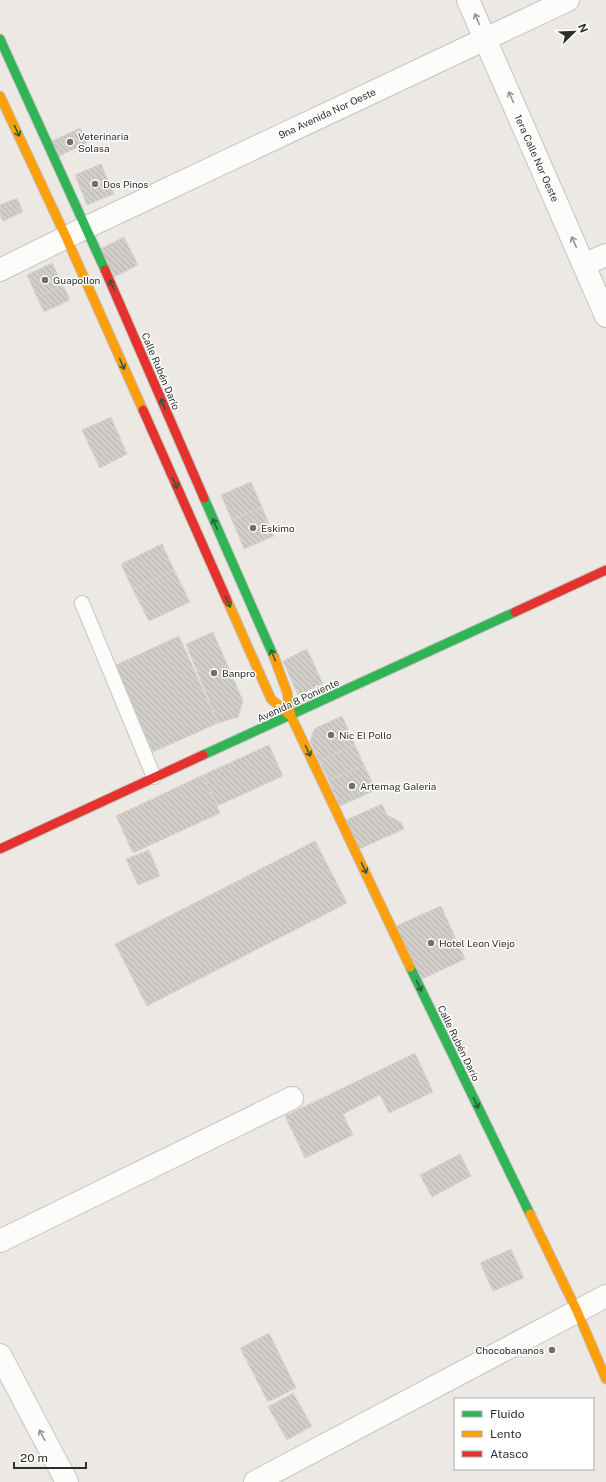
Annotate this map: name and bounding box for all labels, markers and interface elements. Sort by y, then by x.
north arrow [554,12,594,52]
one-way arrow [473,14,480,26]
text: N [576,22,590,34]
street label: 9na Avenida Nor Oeste [276,85,378,141]
one-way arrow [506,91,514,103]
street label: 1era Calle Nor Oeste [512,113,562,204]
one-way arrow [14,125,21,137]
place label: Veterinaria Solasa [78,130,129,154]
marker: Veterinaria Solasa [65,137,75,147]
place label: Dos Pinos [103,178,148,190]
marker: Dos Pinos [90,179,100,189]
one-way arrow [569,236,577,248]
place label: Guapollon [53,274,101,286]
marker: Guapollon [40,275,50,285]
one-way arrow [107,279,115,291]
street label: Calle Rubén Darío [139,331,183,412]
one-way arrow [119,358,127,370]
one-way arrow [159,399,167,411]
one-way arrow [172,477,179,489]
one-way arrow [211,518,218,530]
place label: Eskimo [261,522,295,534]
marker: Eskimo [248,523,258,533]
one-way arrow [224,596,232,608]
one-way arrow [269,650,277,662]
place label: Banpro [222,667,256,679]
marker: Banpro [209,668,219,678]
street label: Avenida 8 Poniente [255,676,341,724]
place label: Nic El Pollo [339,729,392,741]
marker: Nic El Pollo [326,730,336,740]
one-way arrow [305,745,312,757]
place label: Artemag Galeria [360,780,436,792]
marker: Artemag Galeria [347,781,357,791]
one-way arrow [361,862,368,874]
place label: Hotel Leon Viejo [439,937,515,949]
marker: Hotel Leon Viejo [426,938,436,948]
one-way arrow [416,980,423,992]
street label: Calle Rubén Darío [435,1003,483,1083]
one-way arrow [473,1097,480,1109]
place label: Chocobananos [475,1344,544,1356]
marker: Chocobananos [547,1345,557,1355]
legend [454,1398,594,1470]
text: Fluido [490,1407,525,1421]
text: Lento [490,1427,522,1441]
one-way arrow [38,1429,46,1441]
scale bar [14,1444,86,1470]
text: Atasco [490,1447,529,1461]
text: 20 m [20,1451,48,1465]

